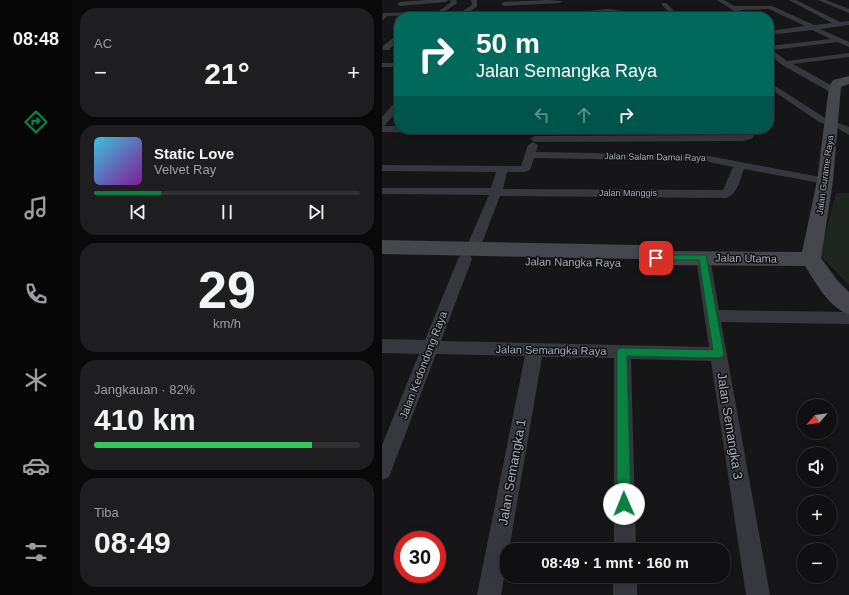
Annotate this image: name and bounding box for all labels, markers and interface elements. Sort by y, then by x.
icon: right [410,28,462,80]
text: 50 m [476,28,540,59]
text: 08:48 [13,29,59,49]
text: AC [94,36,112,51]
text: 21° [204,57,250,90]
text: − [94,60,107,85]
text: + [347,60,360,85]
text: Jalan Semangka Raya [476,61,657,81]
icon: left [531,104,553,126]
icon: ahead [573,104,595,126]
icon: right [615,104,637,126]
icon: directions [22,108,50,136]
street label: Jalan Gurame Raya [814,135,836,215]
text: Static Love [154,145,234,162]
street label: Jalan Salam Damai Raya [604,151,706,163]
text: Velvet Ray [154,162,216,177]
street label: Jalan Manggis [599,188,658,198]
icon: music [22,194,50,222]
icon: previous [127,201,149,223]
icon: pause [216,201,238,223]
icon: next [305,201,327,223]
pin [639,241,673,275]
icon: arrive [645,247,667,269]
street label: Jalan Utama [715,251,778,265]
street label: Jalan Nangka Raya [525,255,622,269]
text: 29 [198,261,256,319]
icon: phone [22,280,50,308]
street label: Jalan Kedondong Raya [397,309,449,421]
text: km/h [213,316,241,331]
street label: Jalan Semangka Raya [496,343,607,357]
icon: climate [22,366,50,394]
street label: Jalan Semangka 3 [714,372,746,480]
text: Jangkauan · 82% [94,382,195,397]
north arrow [797,399,837,439]
map controls [797,399,837,583]
text: 410 km [94,403,196,436]
street label: Jalan Semangka 1 [495,418,529,526]
button: sound [797,447,837,487]
icon: car [22,452,50,480]
position arrow [603,483,645,525]
button: + [797,495,837,535]
text: Tiba [94,505,119,520]
text: 08:49 [94,526,171,559]
speed limit sign: 30 [394,531,446,583]
icon: filters [22,538,50,566]
button: − [797,543,837,583]
text: 08:49 · 1 mnt · 160 m [541,554,689,571]

